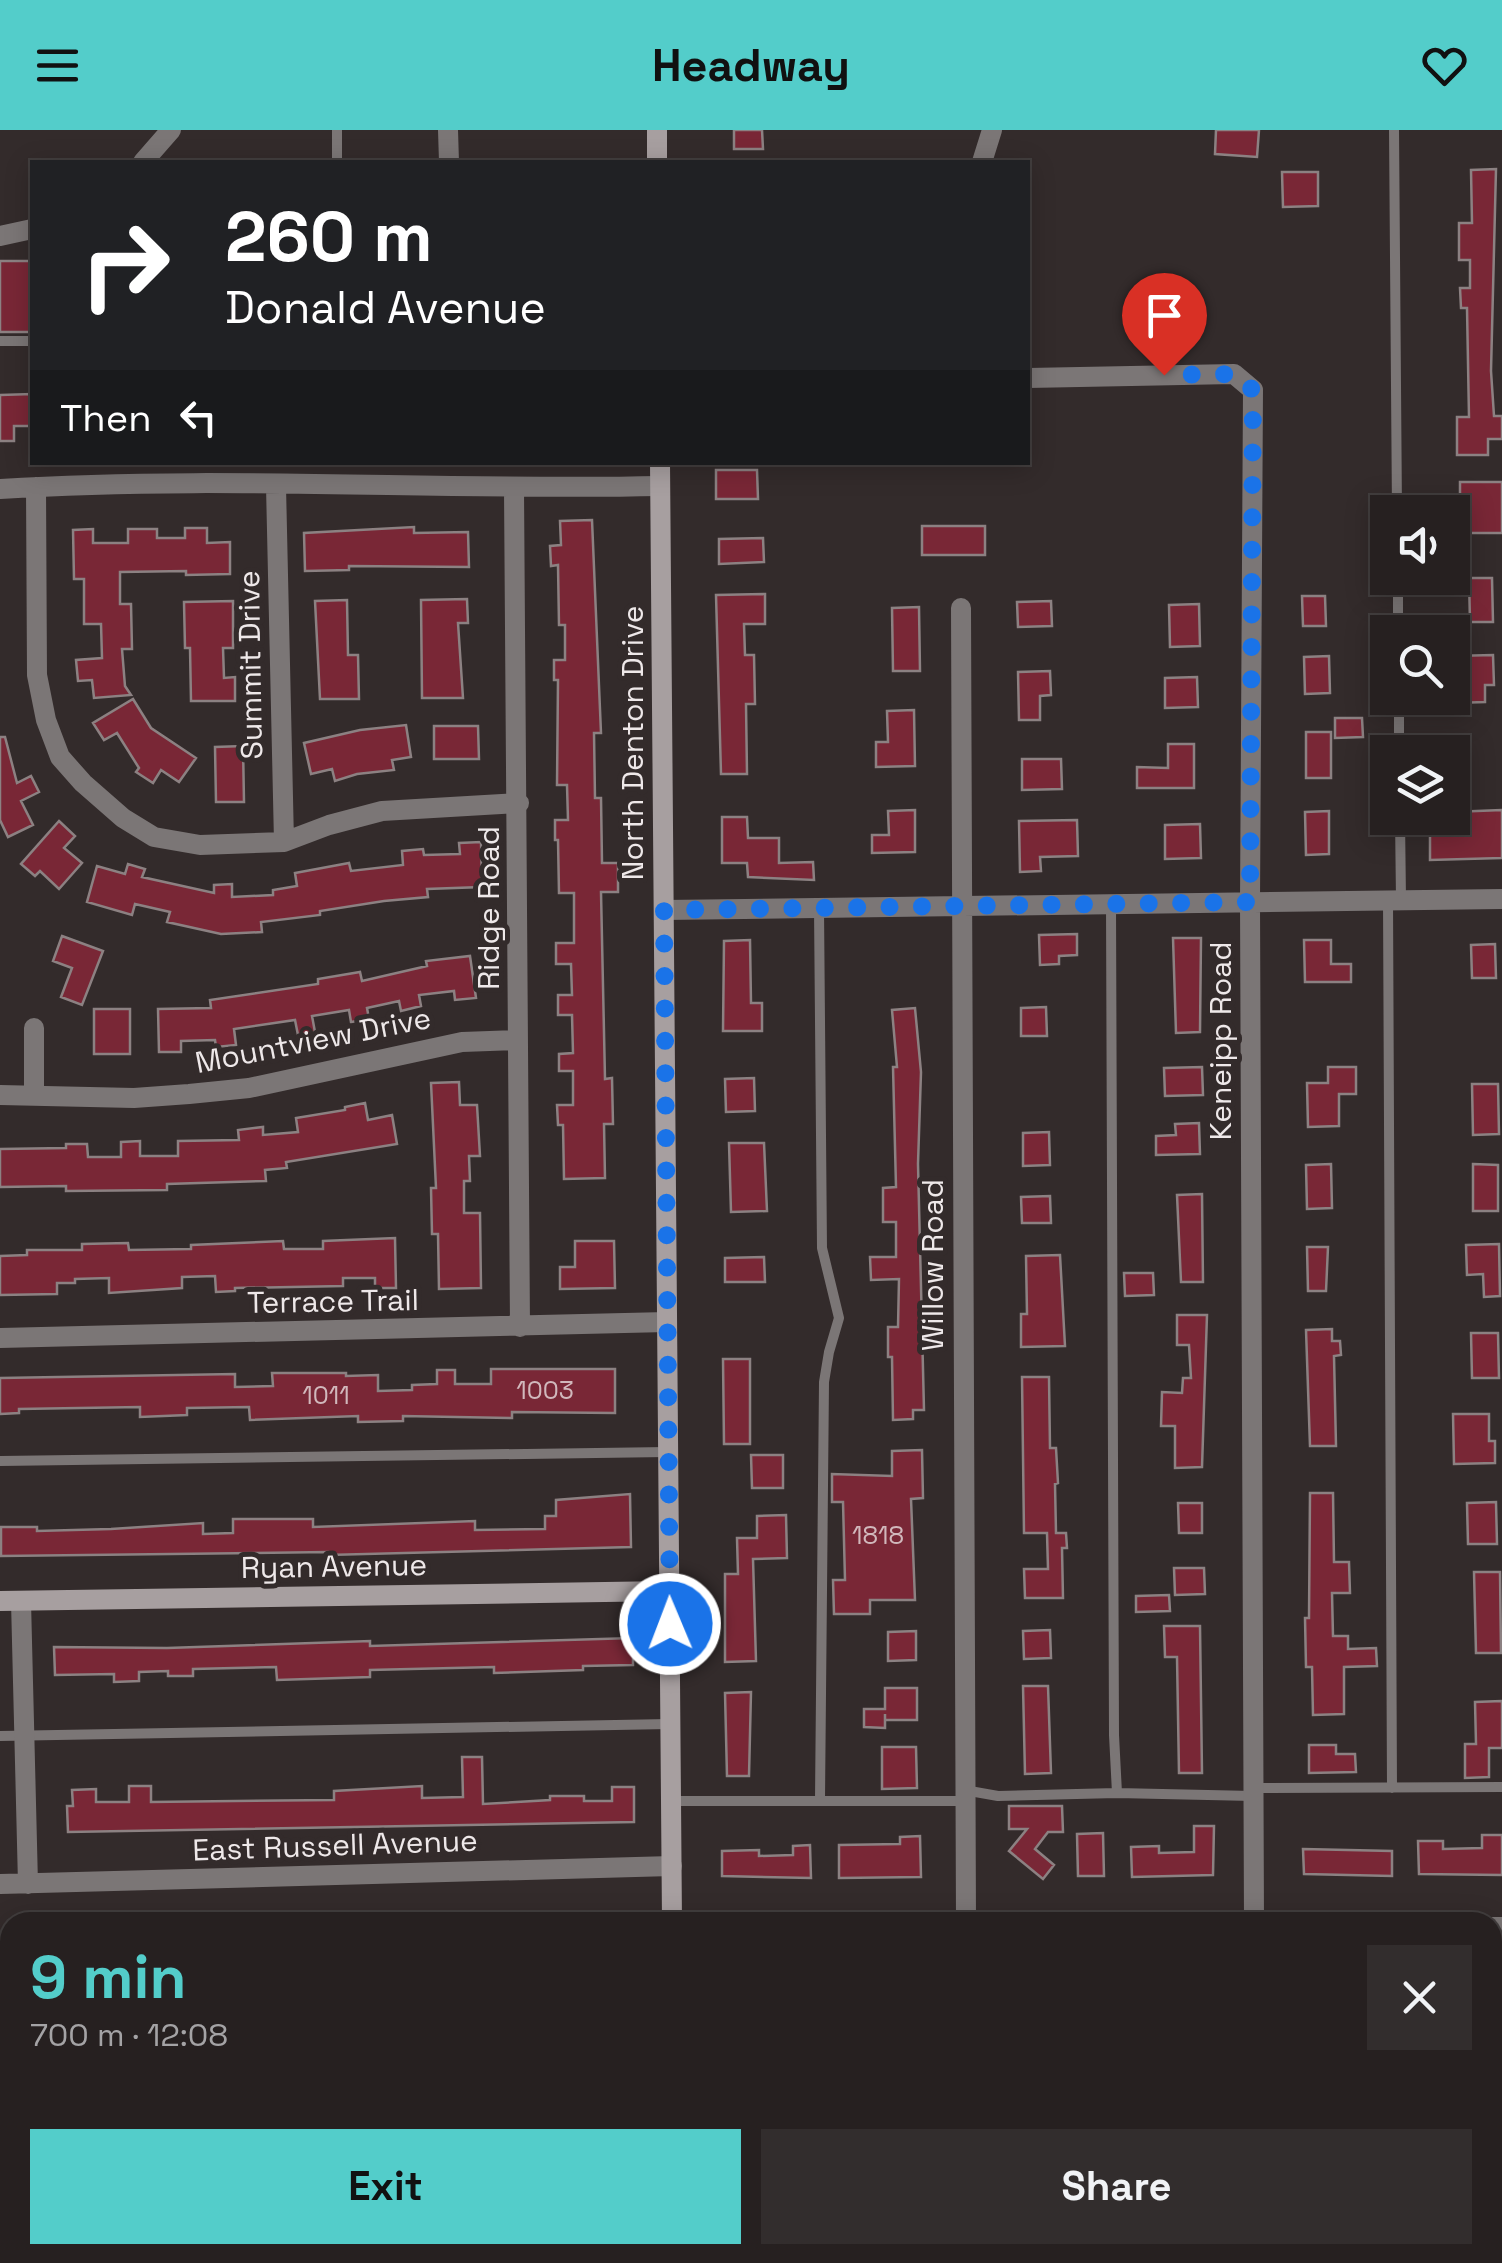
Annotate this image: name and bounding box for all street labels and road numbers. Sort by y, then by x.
street label: Summit Drive [229,570,271,760]
street label: North Denton Drive [613,605,652,881]
street label: Ridge Road [469,826,508,990]
street label: Keneipp Road [1201,942,1240,1140]
street label: Mountview Drive [192,998,434,1082]
street label: Willow Road [913,1179,952,1351]
street label: Terrace Trail [247,1280,419,1322]
street label: Ryan Avenue [241,1545,427,1587]
street label: East Russell Avenue [192,1821,478,1869]

